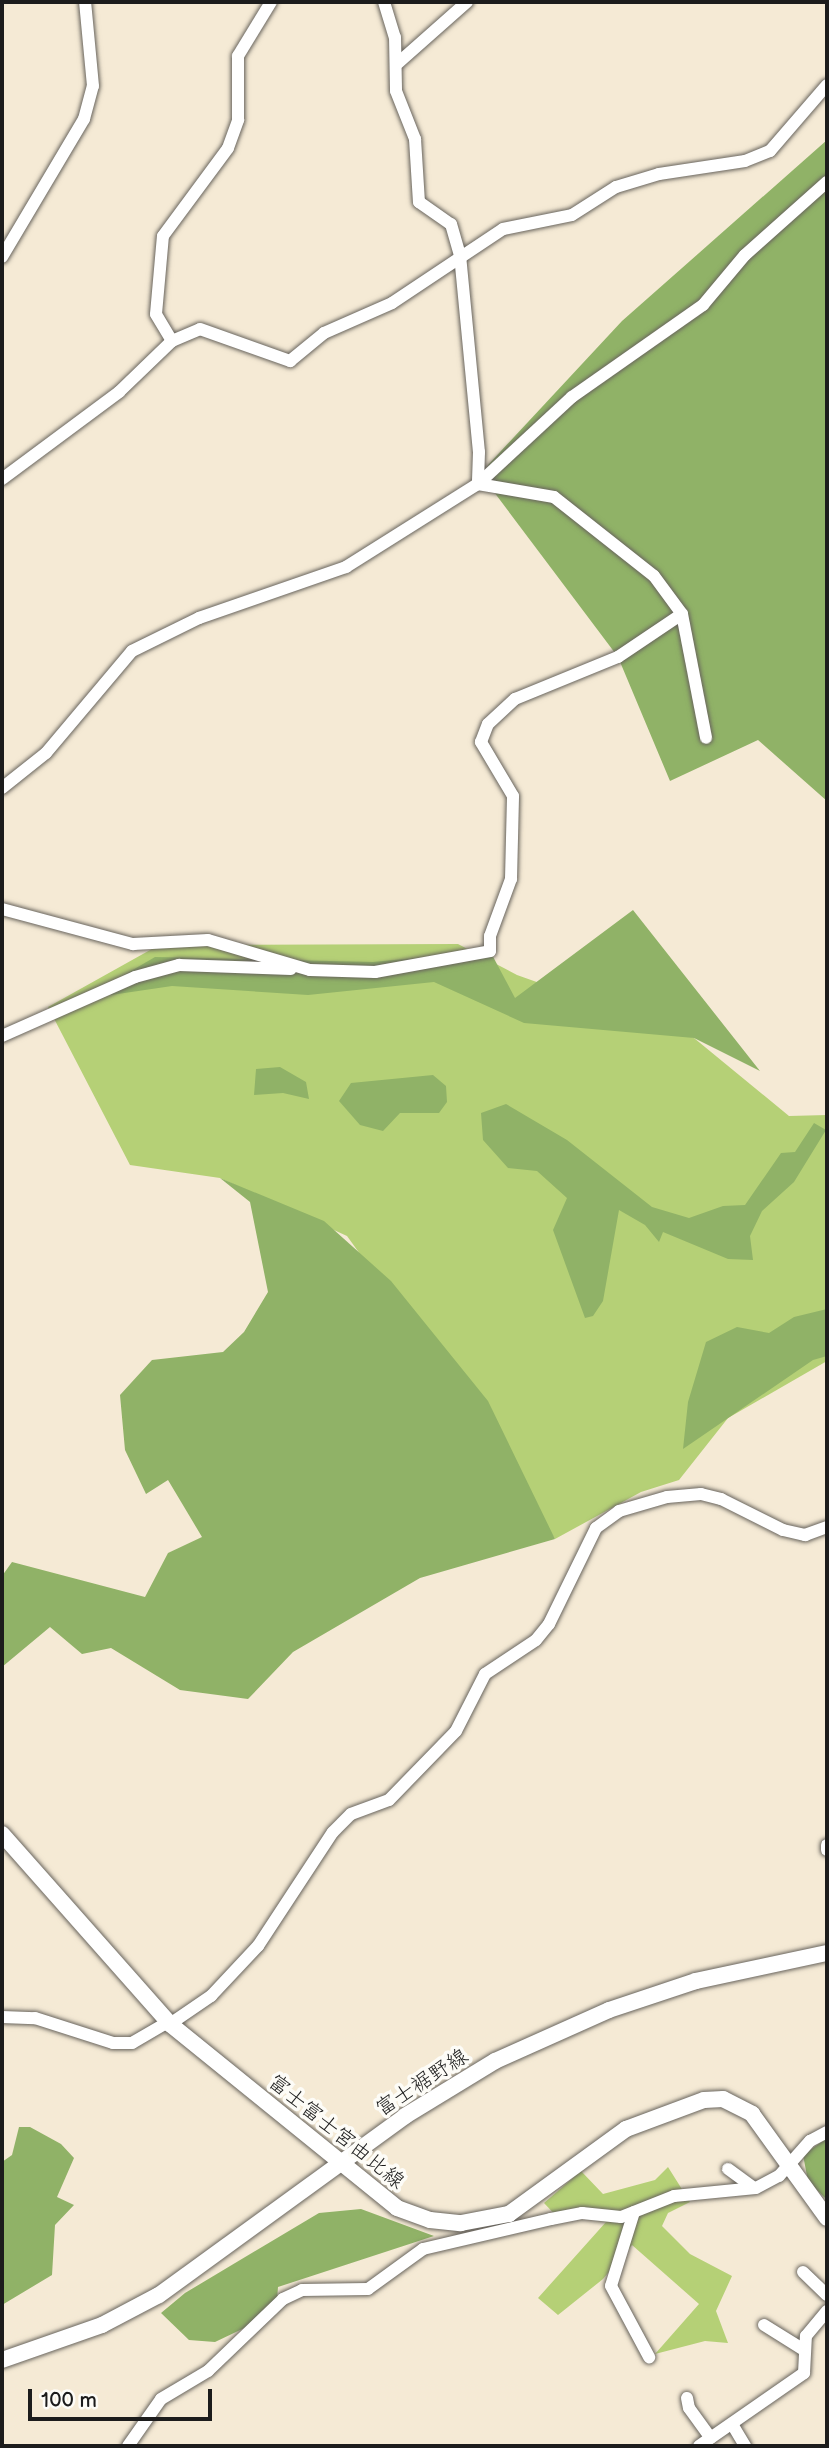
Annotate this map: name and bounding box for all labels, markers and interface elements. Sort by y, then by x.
street label: 富士裾野線 [371,2044,473,2122]
street label: 富士富士宮由比線 [263,2069,409,2195]
scale bar [32,2374,215,2418]
text: 100 m [41,2388,97,2413]

